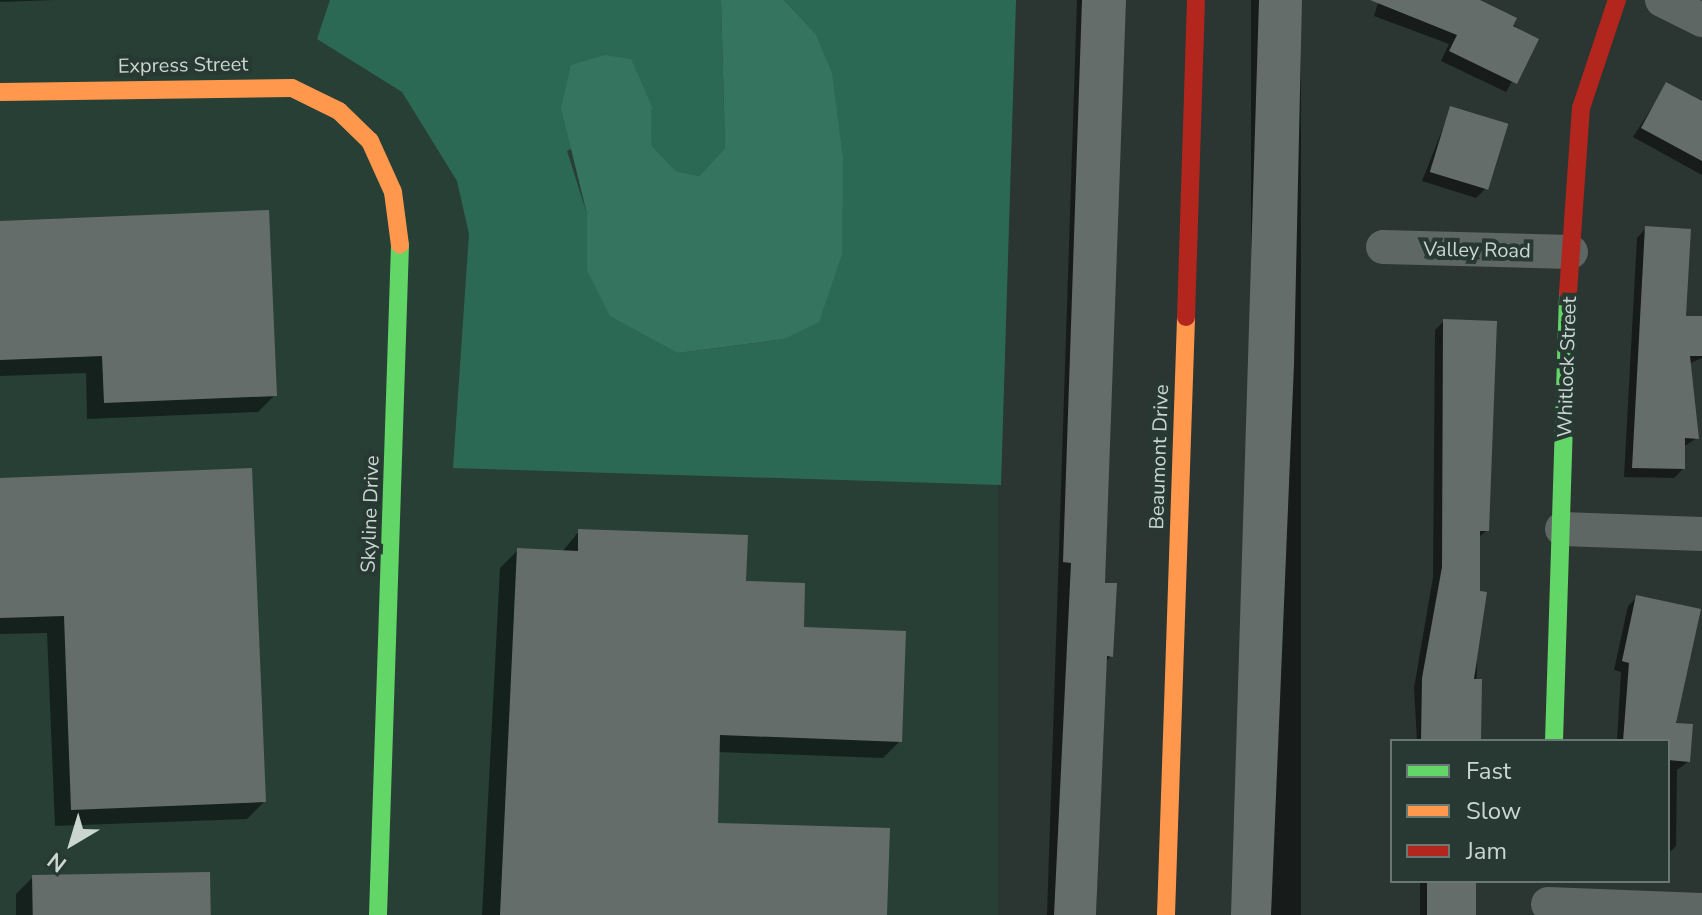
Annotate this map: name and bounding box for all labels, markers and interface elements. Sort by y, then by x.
street label: Express Street [118,52,248,78]
street label: Valley Road [1423,237,1531,263]
street label: Whitlock Street [1553,296,1581,438]
street label: Beaumont Drive [1144,384,1174,530]
street label: Skyline Drive [356,455,384,573]
legend [1390,739,1670,883]
text: Fast [1466,755,1511,787]
text: Slow [1466,795,1521,827]
north arrow [32,803,112,883]
text: Jam [1466,835,1507,867]
text: N [42,845,73,879]

